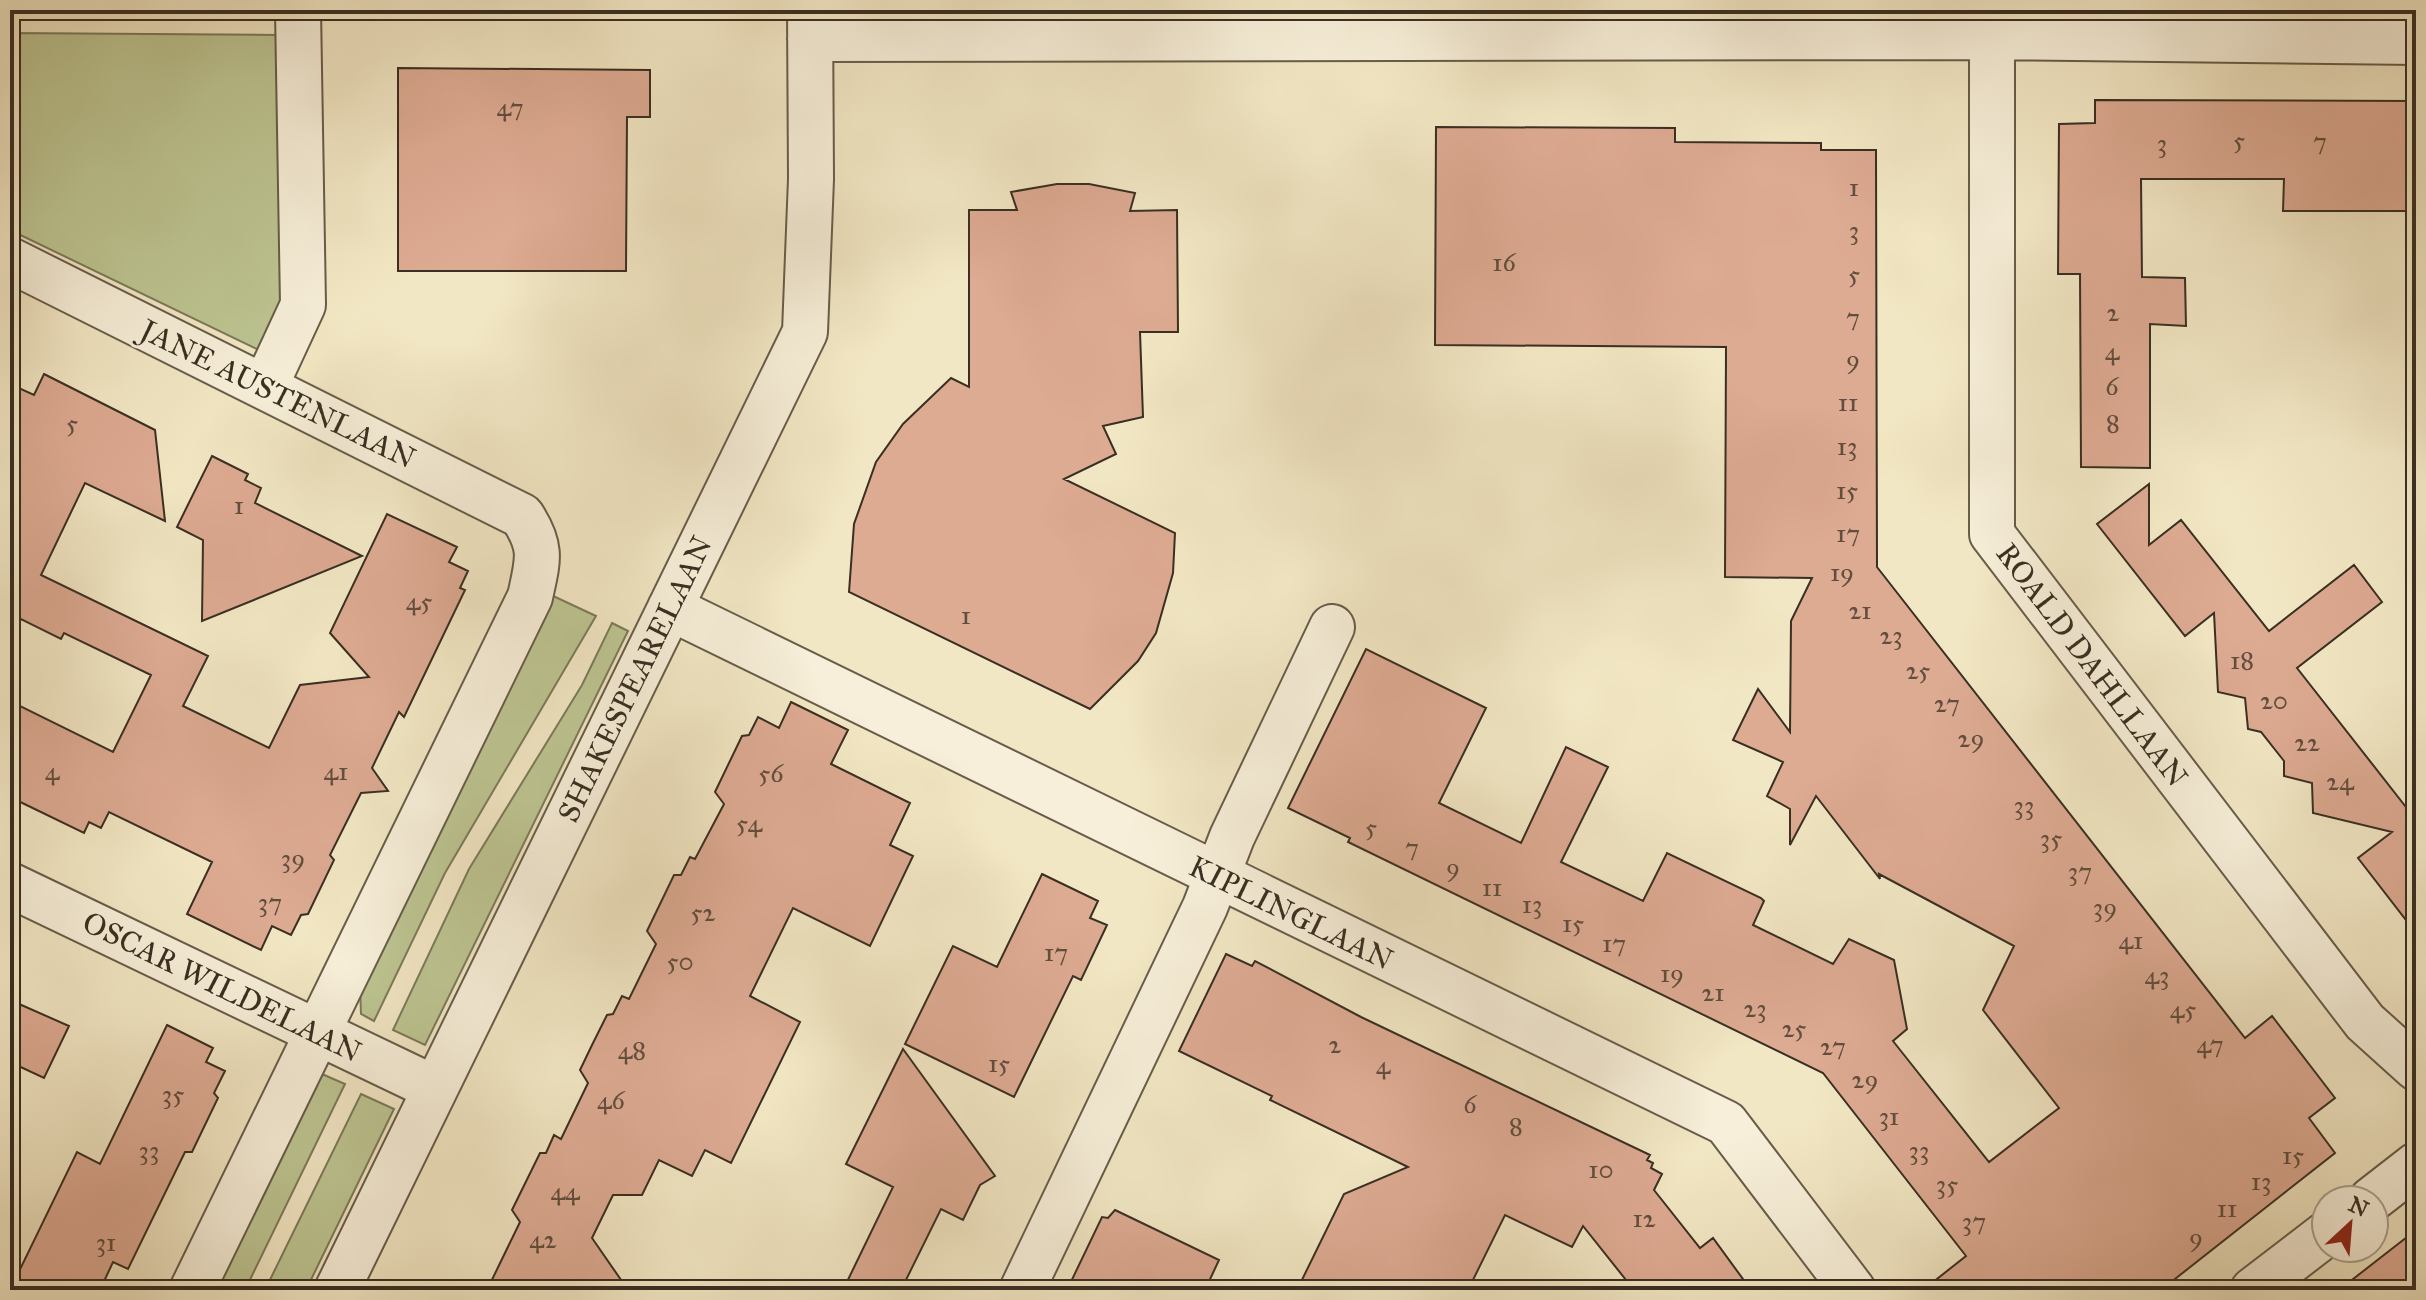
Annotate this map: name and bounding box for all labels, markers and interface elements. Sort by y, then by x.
house number: 47 [496,91,524,123]
house number: 5 [2233,124,2245,156]
house number: 7 [2313,125,2327,157]
house number: 3 [2157,127,2167,159]
house number: 1 [1849,171,1859,203]
house number: 3 [1849,214,1859,246]
house number: 16 [1492,246,1516,278]
house number: 5 [1848,258,1860,290]
house number: 2 [2107,296,2120,328]
house number: 7 [1846,301,1860,333]
street label: JANE AUSTENLAAN [132,310,421,476]
house number: 4 [2105,335,2120,367]
house number: 9 [1846,343,1860,375]
house number: 6 [2105,370,2119,402]
house number: 11 [1838,386,1858,418]
house number: 5 [66,407,78,439]
house number: 8 [2106,407,2120,439]
house number: 13 [1837,430,1857,462]
house number: 15 [1836,474,1858,506]
house number: 1 [234,489,244,521]
house number: 17 [1836,517,1860,549]
street label: SHAKESPEARELAAN [550,530,720,828]
street label: ROALD DAHLLAAN [1989,536,2195,794]
house number: 19 [1830,556,1854,588]
house number: 45 [406,585,432,617]
house number: 21 [1848,594,1872,626]
house number: 1 [961,599,971,631]
house number: 23 [1879,619,1903,651]
house number: 18 [2230,644,2254,676]
house number: 25 [1906,654,1930,686]
house number: 20 [2260,684,2288,716]
house number: 27 [1934,687,1960,719]
house number: 29 [1958,722,1984,754]
house number: 22 [2294,726,2320,758]
house number: 4 [45,755,60,787]
house number: 41 [324,755,348,787]
house number: 56 [758,757,784,789]
house number: 24 [2326,765,2354,797]
house number: 33 [2014,789,2034,821]
house number: 54 [736,807,762,839]
house number: 5 [1365,811,1377,843]
house number: 35 [2040,822,2062,854]
house number: 7 [1405,831,1419,863]
house number: 39 [281,842,305,874]
street label: KIPLINGLAAN [1183,848,1399,978]
house number: 9 [1446,851,1460,883]
house number: 37 [2068,855,2092,887]
house number: 11 [1482,871,1502,903]
house number: 37 [258,886,282,918]
house number: 13 [1522,888,1542,920]
house number: 39 [2093,891,2117,923]
house number: 52 [691,896,716,928]
street label: OSCAR WILDELAAN [77,904,367,1070]
house number: 15 [1562,907,1584,939]
house number: 41 [2119,924,2143,956]
house number: 17 [1602,927,1626,959]
house number: 17 [1044,936,1068,968]
house number: 50 [666,945,694,977]
house number: 19 [1660,957,1684,989]
house number: 43 [2145,959,2169,991]
house number: 21 [1701,976,1725,1008]
house number: 23 [1743,992,1767,1024]
house number: 45 [2170,993,2196,1025]
house number: 25 [1782,1012,1806,1044]
house number: 2 [1329,1028,1342,1060]
house number: 47 [2196,1028,2224,1060]
house number: 27 [1820,1030,1846,1062]
house number: 48 [618,1034,646,1066]
house number: 15 [988,1047,1010,1079]
house number: 4 [1376,1049,1391,1081]
house number: 29 [1852,1063,1878,1095]
house number: 35 [162,1078,184,1110]
house number: 46 [597,1084,626,1116]
house number: 6 [1463,1088,1477,1120]
house number: 31 [1879,1100,1899,1132]
house number: 8 [1509,1110,1523,1142]
house number: 33 [139,1134,159,1166]
house number: 33 [1909,1134,1929,1166]
house number: 15 [2282,1139,2304,1171]
house number: 10 [1588,1153,1614,1185]
house number: 13 [2251,1165,2271,1197]
house number: 35 [1936,1168,1958,1200]
house number: 44 [551,1175,580,1207]
north arrow [2310,1184,2390,1264]
text: N [2344,1190,2373,1223]
house number: 11 [2217,1192,2237,1224]
house number: 12 [1632,1202,1656,1234]
house number: 37 [1962,1205,1986,1237]
house number: 9 [2189,1221,2203,1253]
house number: 42 [529,1223,557,1255]
house number: 31 [96,1226,116,1258]

